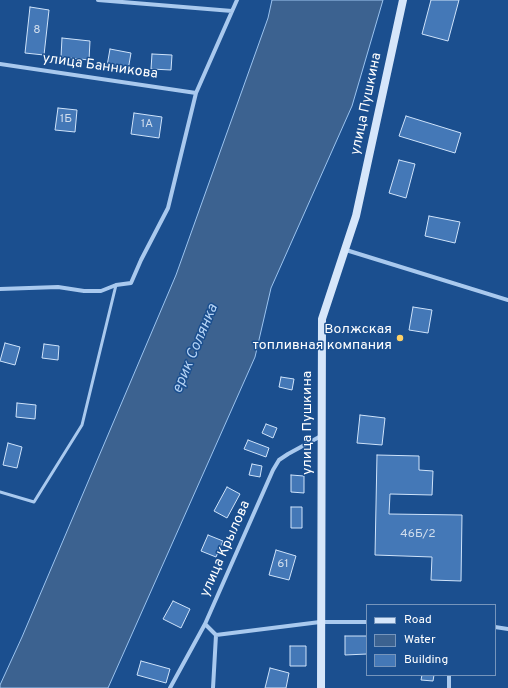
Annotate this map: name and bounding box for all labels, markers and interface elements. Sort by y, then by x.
house number: 8 [33,24,41,38]
street label: улица Банникова [41,51,159,83]
street label: улица Пушкина [348,51,386,157]
house number: 1Б [60,113,72,127]
house number: 1А [141,118,153,132]
water label: ерик Солянка [169,302,223,396]
place label: Волжская топливная компания [252,322,392,354]
marker: Волжская топливная компания [395,333,405,343]
street label: улица Пушкина [300,371,316,475]
street label: улица Крылова [197,498,255,600]
house number: 46Б/2 [400,528,436,542]
house number: 61 [277,558,289,572]
legend [366,604,496,676]
text: Road [404,612,432,628]
text: Water [404,632,436,648]
text: Building [404,652,448,668]

